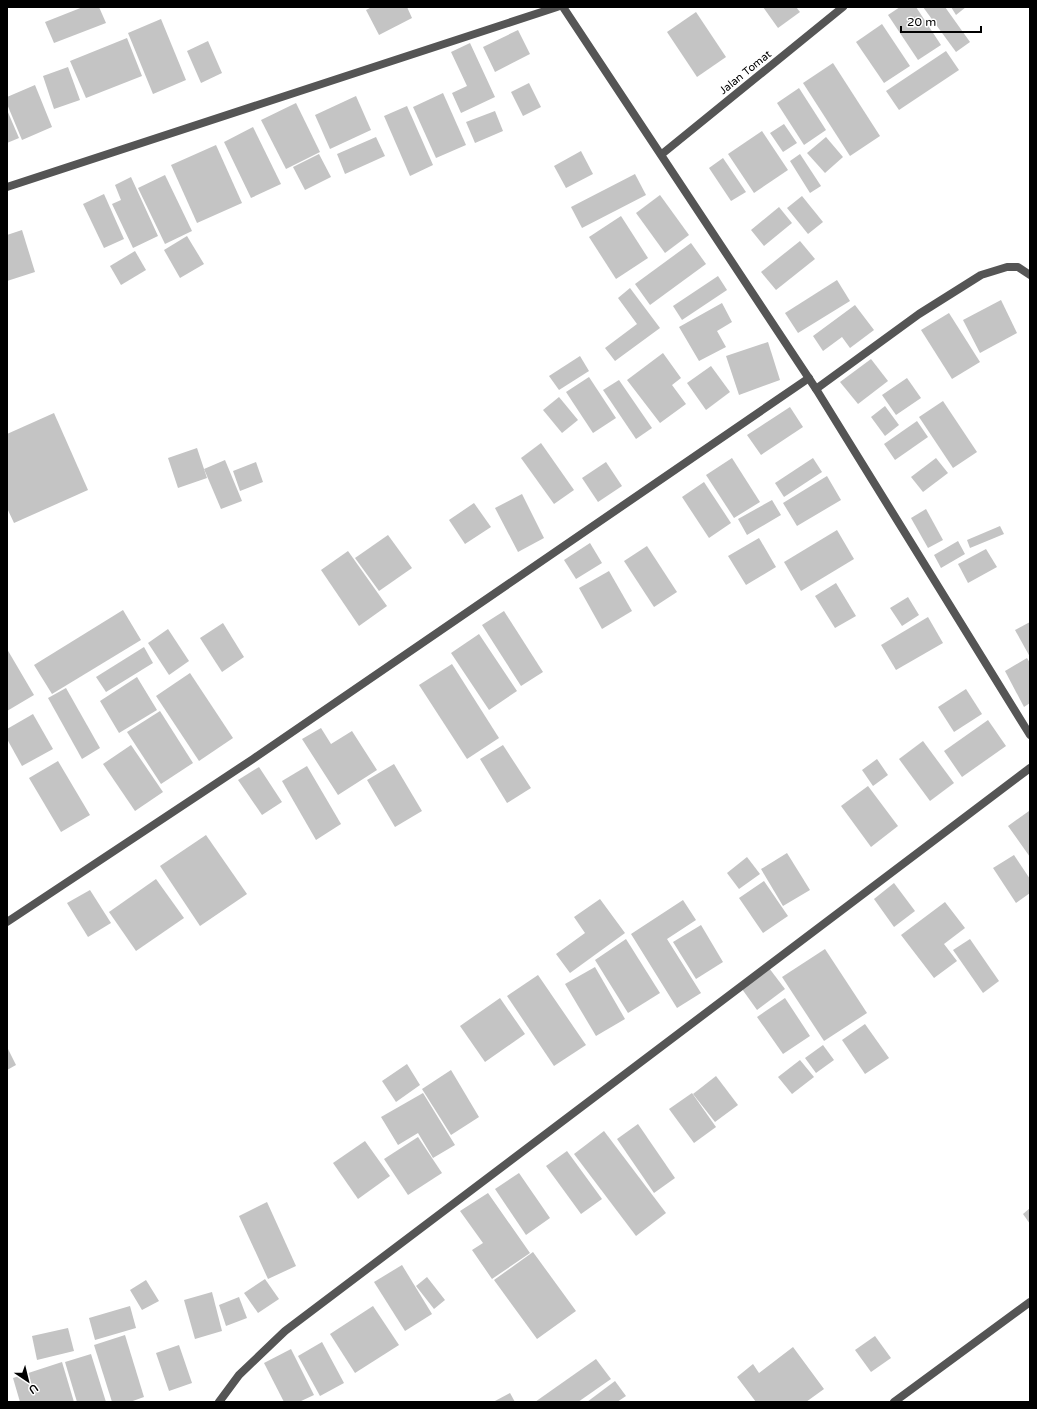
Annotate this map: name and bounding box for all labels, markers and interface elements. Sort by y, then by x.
scale bar [901,8,981,34]
text: 20 m [907,15,936,29]
street label: Jalan Tomat [717,48,774,97]
north arrow [8,1361,48,1401]
text: U [26,1381,41,1396]

